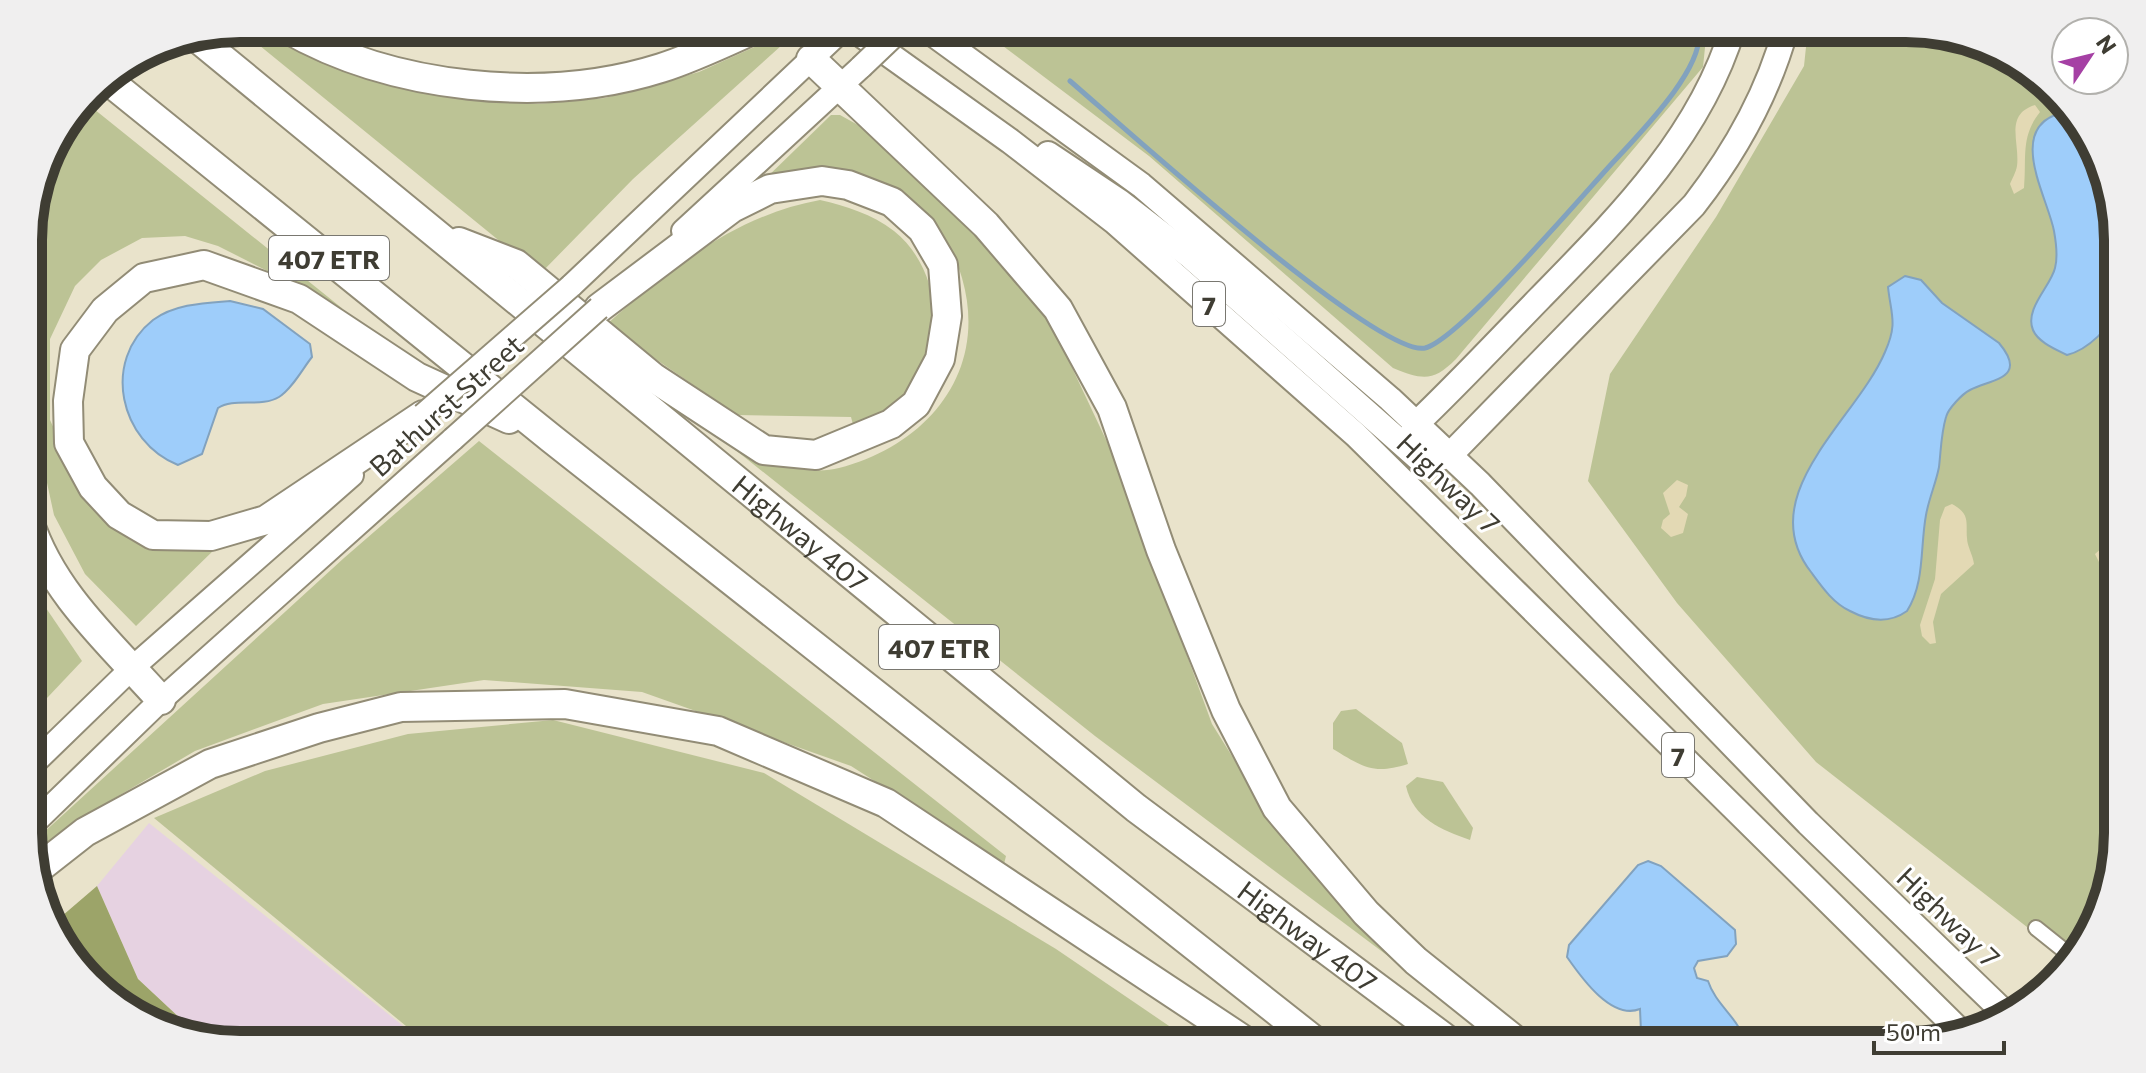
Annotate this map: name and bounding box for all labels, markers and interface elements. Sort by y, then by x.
north arrow [2050,16,2130,96]
text: N [2091,30,2123,59]
road number: 407 ETR [269,236,389,280]
road number: 7 [1193,282,1225,326]
street label: Bathurst Street [362,327,530,483]
street label: Highway 7 [1390,426,1508,540]
street label: Highway 407 [726,467,875,598]
road number: 407 ETR [879,625,999,669]
road number: 7 [1662,733,1694,777]
street label: Highway 7 [1890,860,2008,974]
street label: Highway 407 [1231,873,1384,999]
scale bar [1874,1005,2004,1055]
text: 50 m [1886,1017,1941,1046]

